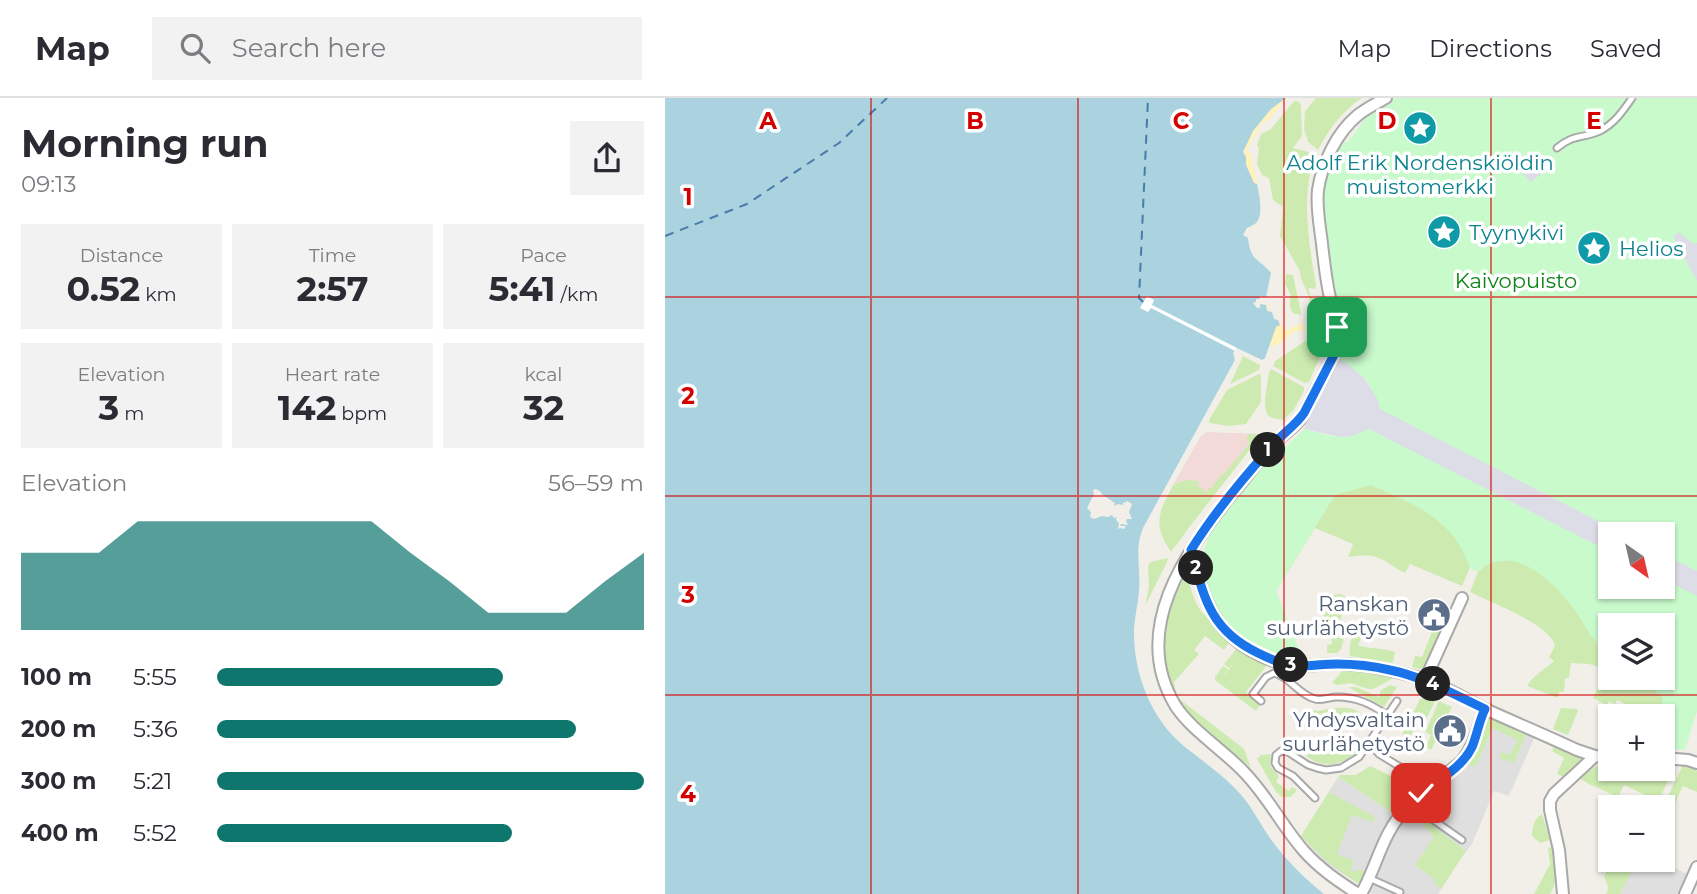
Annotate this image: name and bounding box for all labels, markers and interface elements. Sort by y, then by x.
search box [152,17,642,80]
text: Map [35,28,110,68]
icon: search [176,29,214,67]
text: Search here [232,32,386,64]
text: Map [1338,34,1391,63]
text: Directions [1429,34,1552,63]
text: Saved [1590,34,1662,63]
text: A [758,107,777,135]
text: B [966,107,984,135]
text: C [1173,107,1190,135]
text: D [1378,107,1397,135]
text: E [1586,107,1602,135]
place icon: Adolf Erik Nordenskiöldin muistomerkki [1401,109,1439,147]
text: Morning run [21,120,269,167]
button: share [570,121,644,195]
place label: Adolf Erik Nordenskiöldin muistomerkki [1286,150,1554,199]
text: 09:13 [21,170,76,198]
text: 1 [683,183,693,211]
place icon: Tyynykivi [1425,213,1463,251]
place label: Tyynykivi [1469,220,1564,245]
place icon: Helios [1575,229,1613,267]
place label: Helios [1619,236,1683,261]
text: Distance [80,244,163,267]
text: Time [309,244,356,267]
text: Pace [520,244,567,267]
text: 0.52 [66,267,140,310]
text: 2:57 [297,267,368,310]
text: 5:41 [489,267,556,310]
park label: Kaivopuisto [1455,268,1577,293]
text: km [140,283,177,306]
text: /km [556,283,598,306]
pin [1307,297,1367,357]
icon: arrive [1318,308,1356,346]
text: Elevation [78,363,165,386]
text: Heart rate [285,363,380,386]
text: kcal [525,363,562,386]
text: 2 [681,382,695,410]
text: 3 [99,386,119,429]
text: 142 [278,386,336,429]
text: 32 [523,386,564,429]
text: m [119,402,144,425]
text: bpm [336,402,387,425]
pin: 1 [1251,432,1285,468]
text: 1 [1264,438,1271,461]
text: Elevation [21,469,127,497]
text: 56–59 m [548,469,644,497]
north arrow [1598,522,1675,598]
map controls [1598,522,1675,872]
pin: 2 [1179,550,1213,586]
text: 2 [1190,556,1201,579]
text: 3 [680,581,695,609]
place label: Ranskan suurlähetystö [1267,591,1409,640]
public building icon: Ranskan suurlähetystö [1415,596,1453,634]
button: layers [1598,613,1675,690]
pin: 3 [1273,648,1309,682]
text: 3 [1285,653,1296,676]
text: 100 m [21,663,92,691]
text: 5:55 [133,663,177,691]
pin: 4 [1415,666,1451,702]
text: 4 [1426,672,1439,695]
button: + [1598,704,1675,781]
place label: Yhdysvaltain suurlähetystö [1283,707,1425,756]
public building icon: Yhdysvaltain suurlähetystö [1431,712,1469,750]
text: 200 m [21,715,96,743]
text: 5:36 [133,715,178,743]
pin [1391,763,1451,823]
text: 300 m [21,767,97,795]
text: 5:21 [133,767,172,795]
icon: check [1402,774,1440,812]
text: 4 [680,780,696,808]
button: − [1598,795,1675,872]
text: 400 m [21,819,99,847]
text: 5:52 [133,819,177,847]

